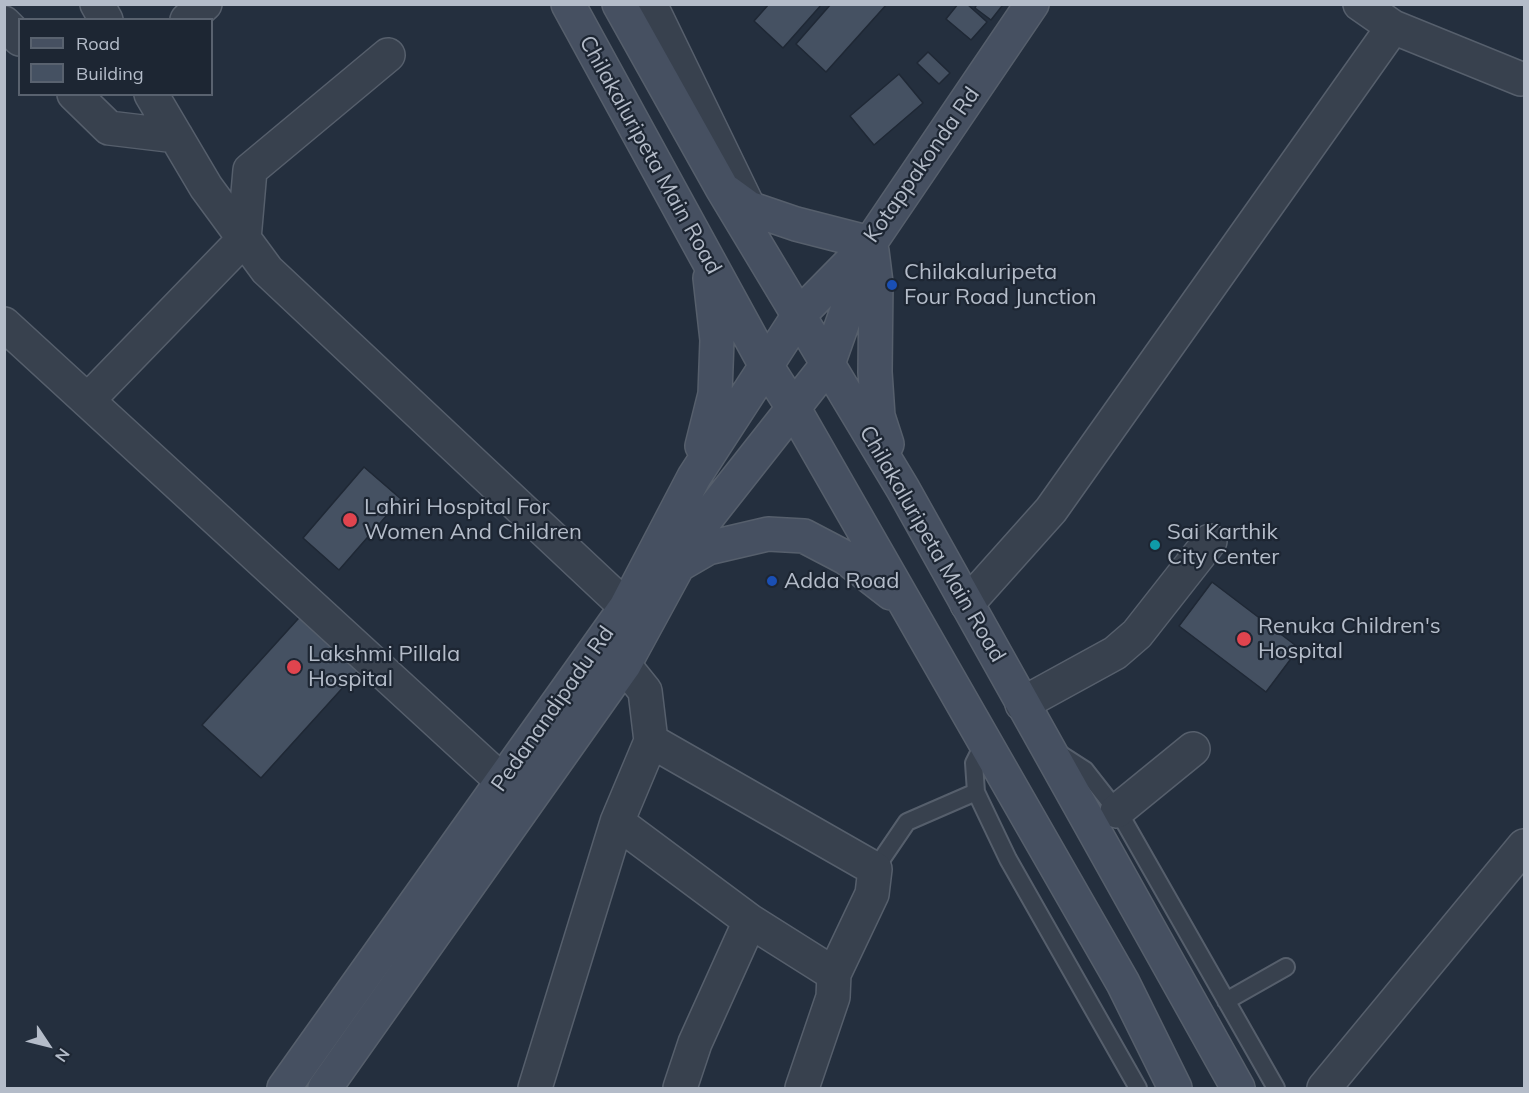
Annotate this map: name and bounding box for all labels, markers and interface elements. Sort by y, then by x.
legend [18,18,213,96]
street label: Chilakaluripeta Main Road [573,31,727,279]
text: Road [76,32,120,55]
text: Building [76,62,144,85]
street label: Kotappakonda Rd [859,82,985,248]
place label: Chilakaluripeta Four Road Junction [904,259,1097,310]
marker: Chilakaluripeta Four Road Junction [885,278,899,292]
street label: Chilakaluripeta Main Road [853,421,1011,667]
place label: Lahiri Hospital For Women And Children [364,494,582,546]
marker: Lahiri Hospital For Women And Children [341,511,359,529]
place label: Sai Karthik City Center [1167,519,1279,570]
marker: Sai Karthik City Center [1148,538,1162,552]
place label: Adda Road [784,568,899,594]
marker: Adda Road [765,574,779,588]
place label: Renuka Children's Hospital [1258,613,1441,664]
street label: Pedanandipadu Rd [486,621,620,797]
marker: Renuka Children's Hospital [1235,630,1253,648]
place label: Lakshmi Pillala Hospital [308,641,460,692]
marker: Lakshmi Pillala Hospital [285,658,303,676]
north arrow [18,1015,78,1075]
text: N [51,1045,74,1066]

